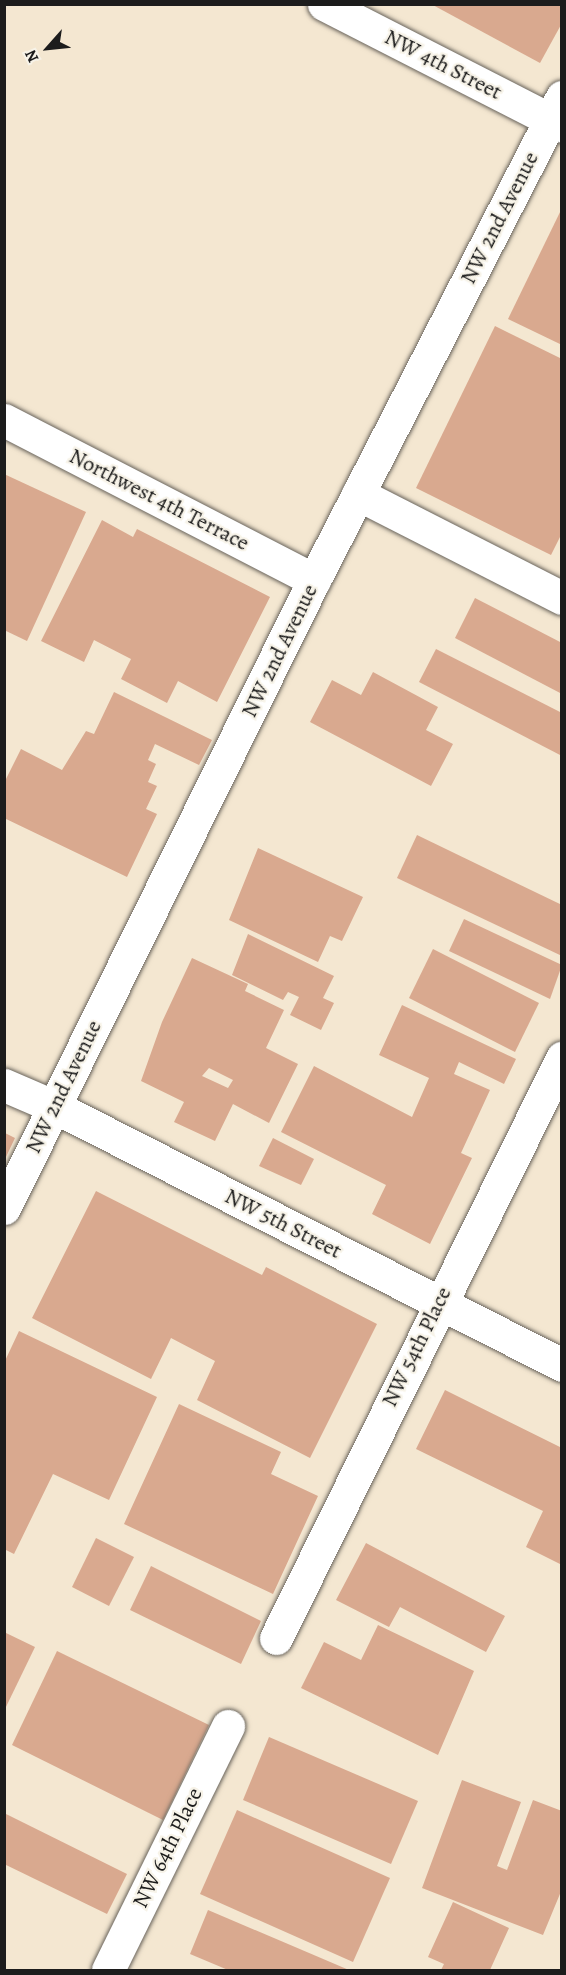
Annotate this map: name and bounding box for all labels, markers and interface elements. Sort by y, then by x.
north arrow [18,18,78,78]
street label: NW 4th Street [380,24,506,106]
text: N [20,46,44,66]
street label: NW 2nd Avenue [455,147,545,289]
street label: Northwest 4th Terrace [65,443,253,557]
street label: NW 2nd Avenue [236,580,324,722]
street label: NW 2nd Avenue [20,1016,108,1158]
street label: NW 5th Street [220,1183,346,1265]
street label: NW 54th Place [377,1283,457,1411]
street label: NW 64th Place [127,1783,209,1913]

